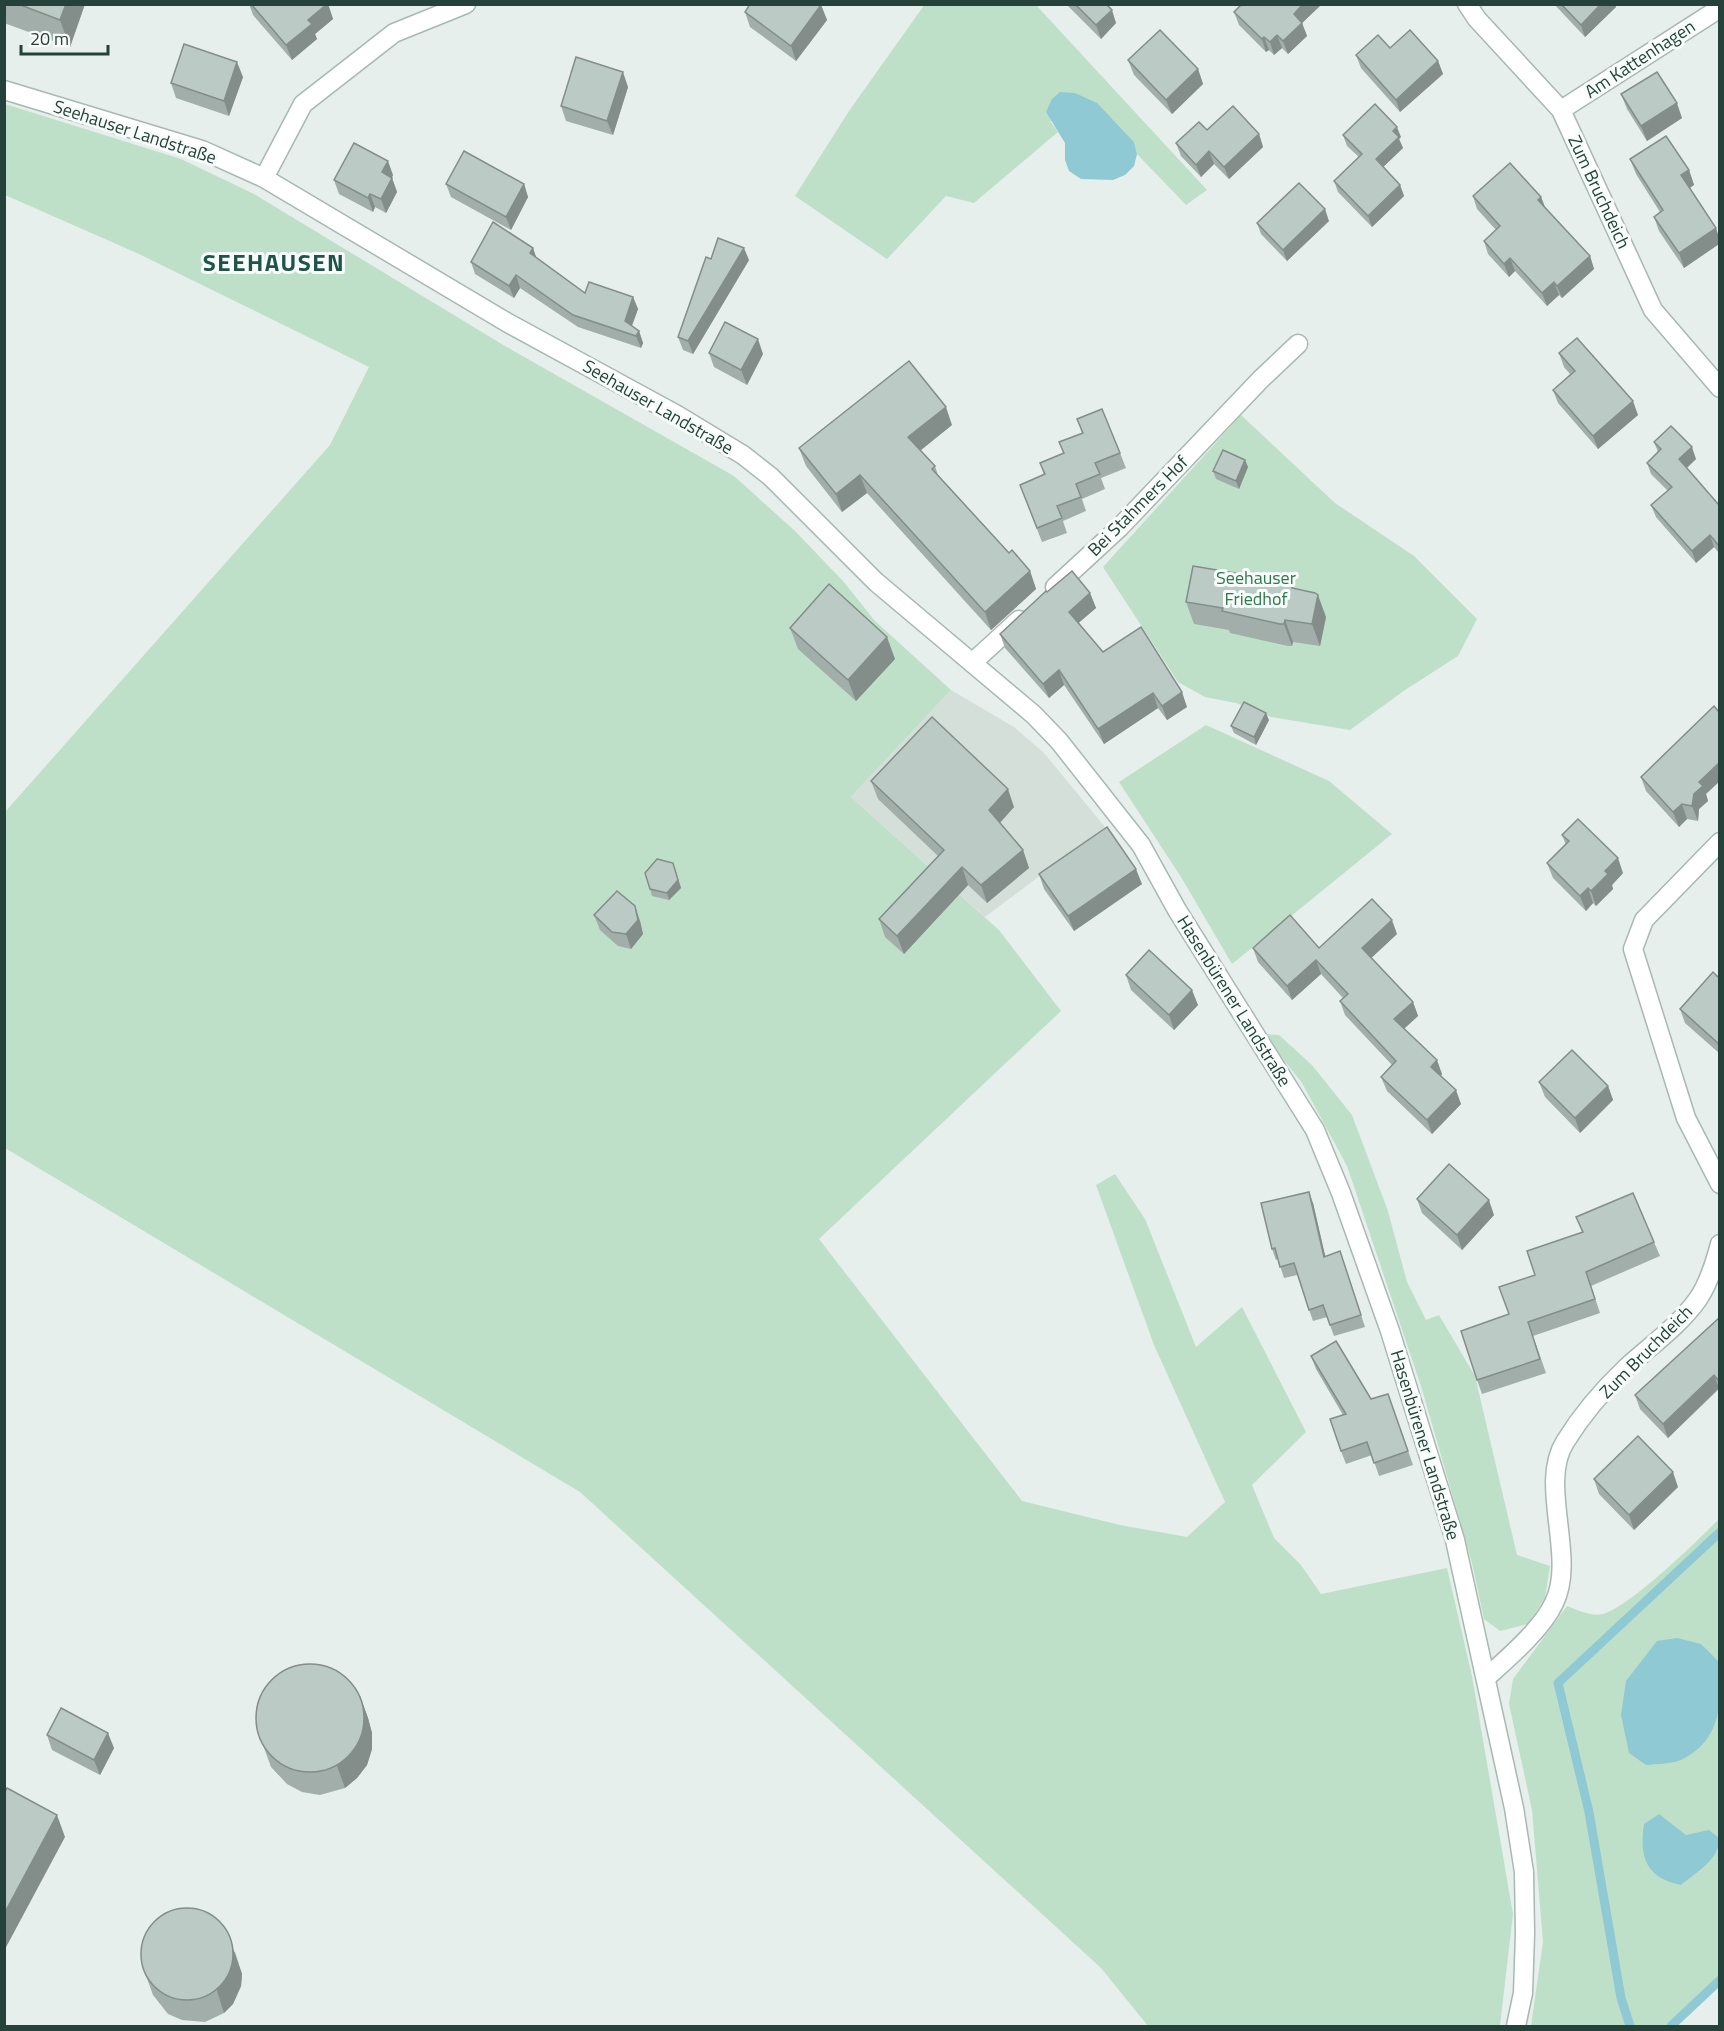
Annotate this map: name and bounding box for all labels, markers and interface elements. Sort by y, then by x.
street label: Am Kattenhagen [1579,13,1700,105]
scale bar [21,18,108,56]
text: 20 m [30,25,69,52]
street label: Seehauser Landstraße [50,92,220,171]
street label: Zum Bruchdeich [1561,131,1638,253]
district label: SEEHAUSEN [203,244,345,280]
street label: Seehauser Landstraße [578,352,739,461]
street label: Bei Stahmers Hof [1081,449,1194,562]
park label: Seehauser Friedhof [1216,564,1296,612]
street label: Hasenbürener Landstraße [1171,910,1298,1092]
street label: Zum Bruchdeich [1593,1299,1698,1404]
street label: Hasenbürener Landstraße [1384,1346,1467,1543]

